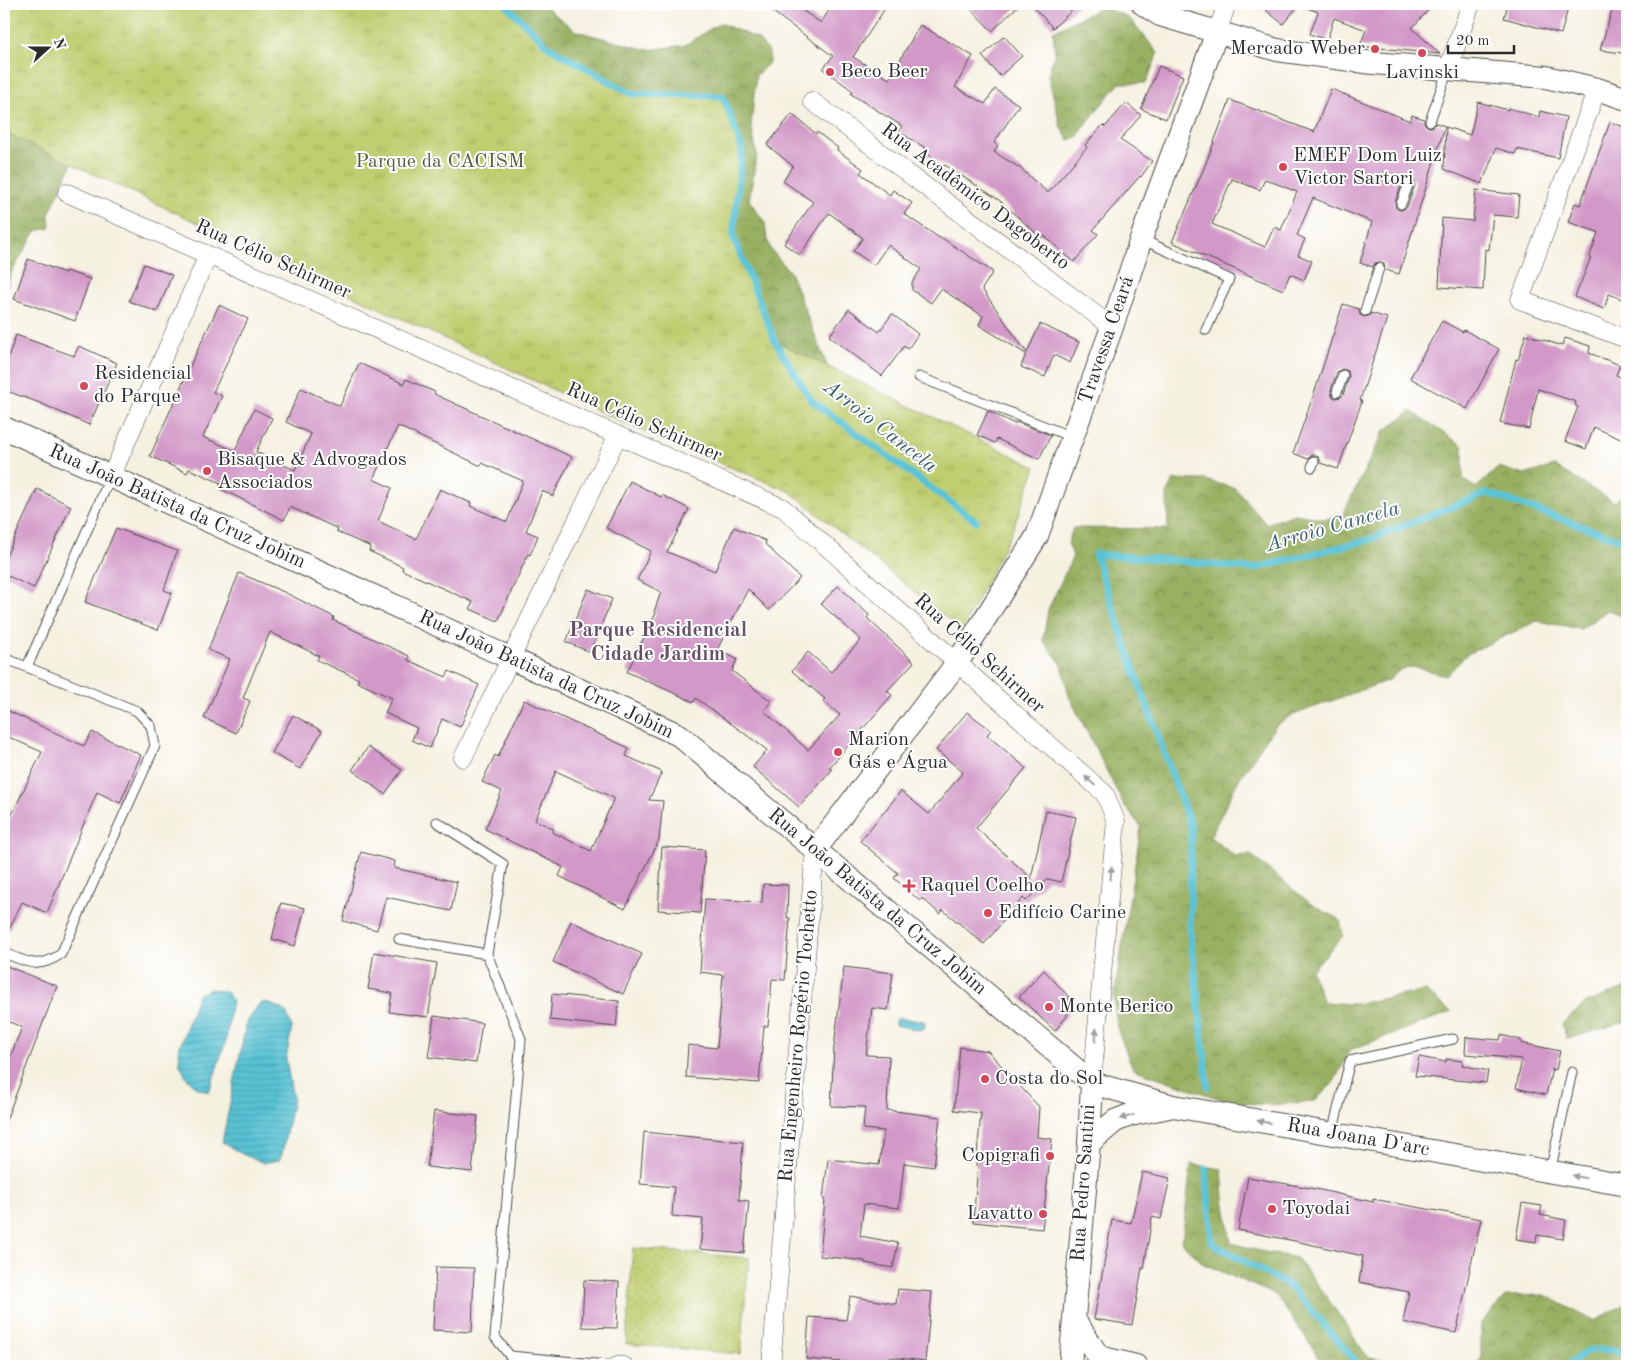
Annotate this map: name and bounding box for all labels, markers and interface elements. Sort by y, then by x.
north arrow [22,22,72,72]
scale bar [1448,22,1515,54]
text: 20 m [1456,34,1490,49]
text: N [51,36,68,51]
place label: Mercado Weber [1230,39,1365,59]
marker: Mercado Weber [1369,43,1381,55]
marker: Lavinski [1416,47,1428,59]
place label: Beco Beer [840,62,928,82]
place label: Lavinski [1385,63,1459,83]
marker: Beco Beer [824,66,836,78]
street label: Rua Acadêmico Dagoberto [877,120,1073,274]
place label: EMEF Dom Luiz Victor Sartori [1293,146,1442,189]
park label: Parque da CACISM [355,152,525,172]
marker: EMEF Dom Luiz Victor Sartori [1277,161,1289,173]
street label: Rua Célio Schirmer [192,217,354,303]
street label: Travessa Ceará [1076,273,1138,407]
place label: Residencial do Parque [94,364,191,407]
water label: Arroio Cancela [818,376,941,478]
marker: Residencial do Parque [78,380,90,392]
street label: Rua Célio Schirmer [563,380,725,466]
street label: Rua João Batista da Cruz Jobim [46,441,308,573]
place label: Bisaque & Advogados Associados [217,450,407,493]
marker: Bisaque & Advogados Associados [201,465,213,477]
water label: Arroio Cancela [1263,498,1402,556]
street label: Rua Célio Schirmer [910,590,1048,718]
street label: Rua João Batista da Cruz Jobim [415,607,677,743]
district label: Parque Residencial Cidade Jardim [569,620,747,665]
place label: Marion Gás e Água [848,730,948,773]
marker: Marion Gás e Água [832,746,844,758]
one-way arrow [1084,775,1096,787]
street label: Rua João Batista da Cruz Jobim [764,805,990,999]
one-way arrow [1107,865,1115,881]
place label: Raquel Coelho [920,876,1044,896]
marker: Raquel Coelho [902,879,916,893]
street label: Rua Engenheiro Rogério Tochetto [776,889,822,1183]
place label: Edifício Carine [998,903,1126,923]
marker: Edifício Carine [982,907,994,919]
place label: Monte Berico [1059,997,1174,1017]
marker: Monte Berico [1043,1001,1055,1013]
one-way arrow [1092,1026,1100,1042]
place label: Costa do Sol [995,1069,1103,1089]
marker: Costa do Sol [979,1073,991,1085]
street label: Rua Pedro Santini [1069,1103,1099,1263]
one-way arrow [1119,1113,1134,1121]
street label: Rua Joana D'arc [1285,1116,1431,1160]
one-way arrow [1256,1118,1272,1126]
place label: Copigrafi [961,1146,1040,1166]
marker: Copigrafi [1044,1150,1056,1162]
one-way arrow [1571,1172,1587,1180]
place label: Toyodai [1282,1199,1350,1219]
marker: Toyodai [1266,1203,1278,1215]
place label: Lavatto [967,1204,1033,1224]
marker: Lavatto [1037,1208,1049,1220]

